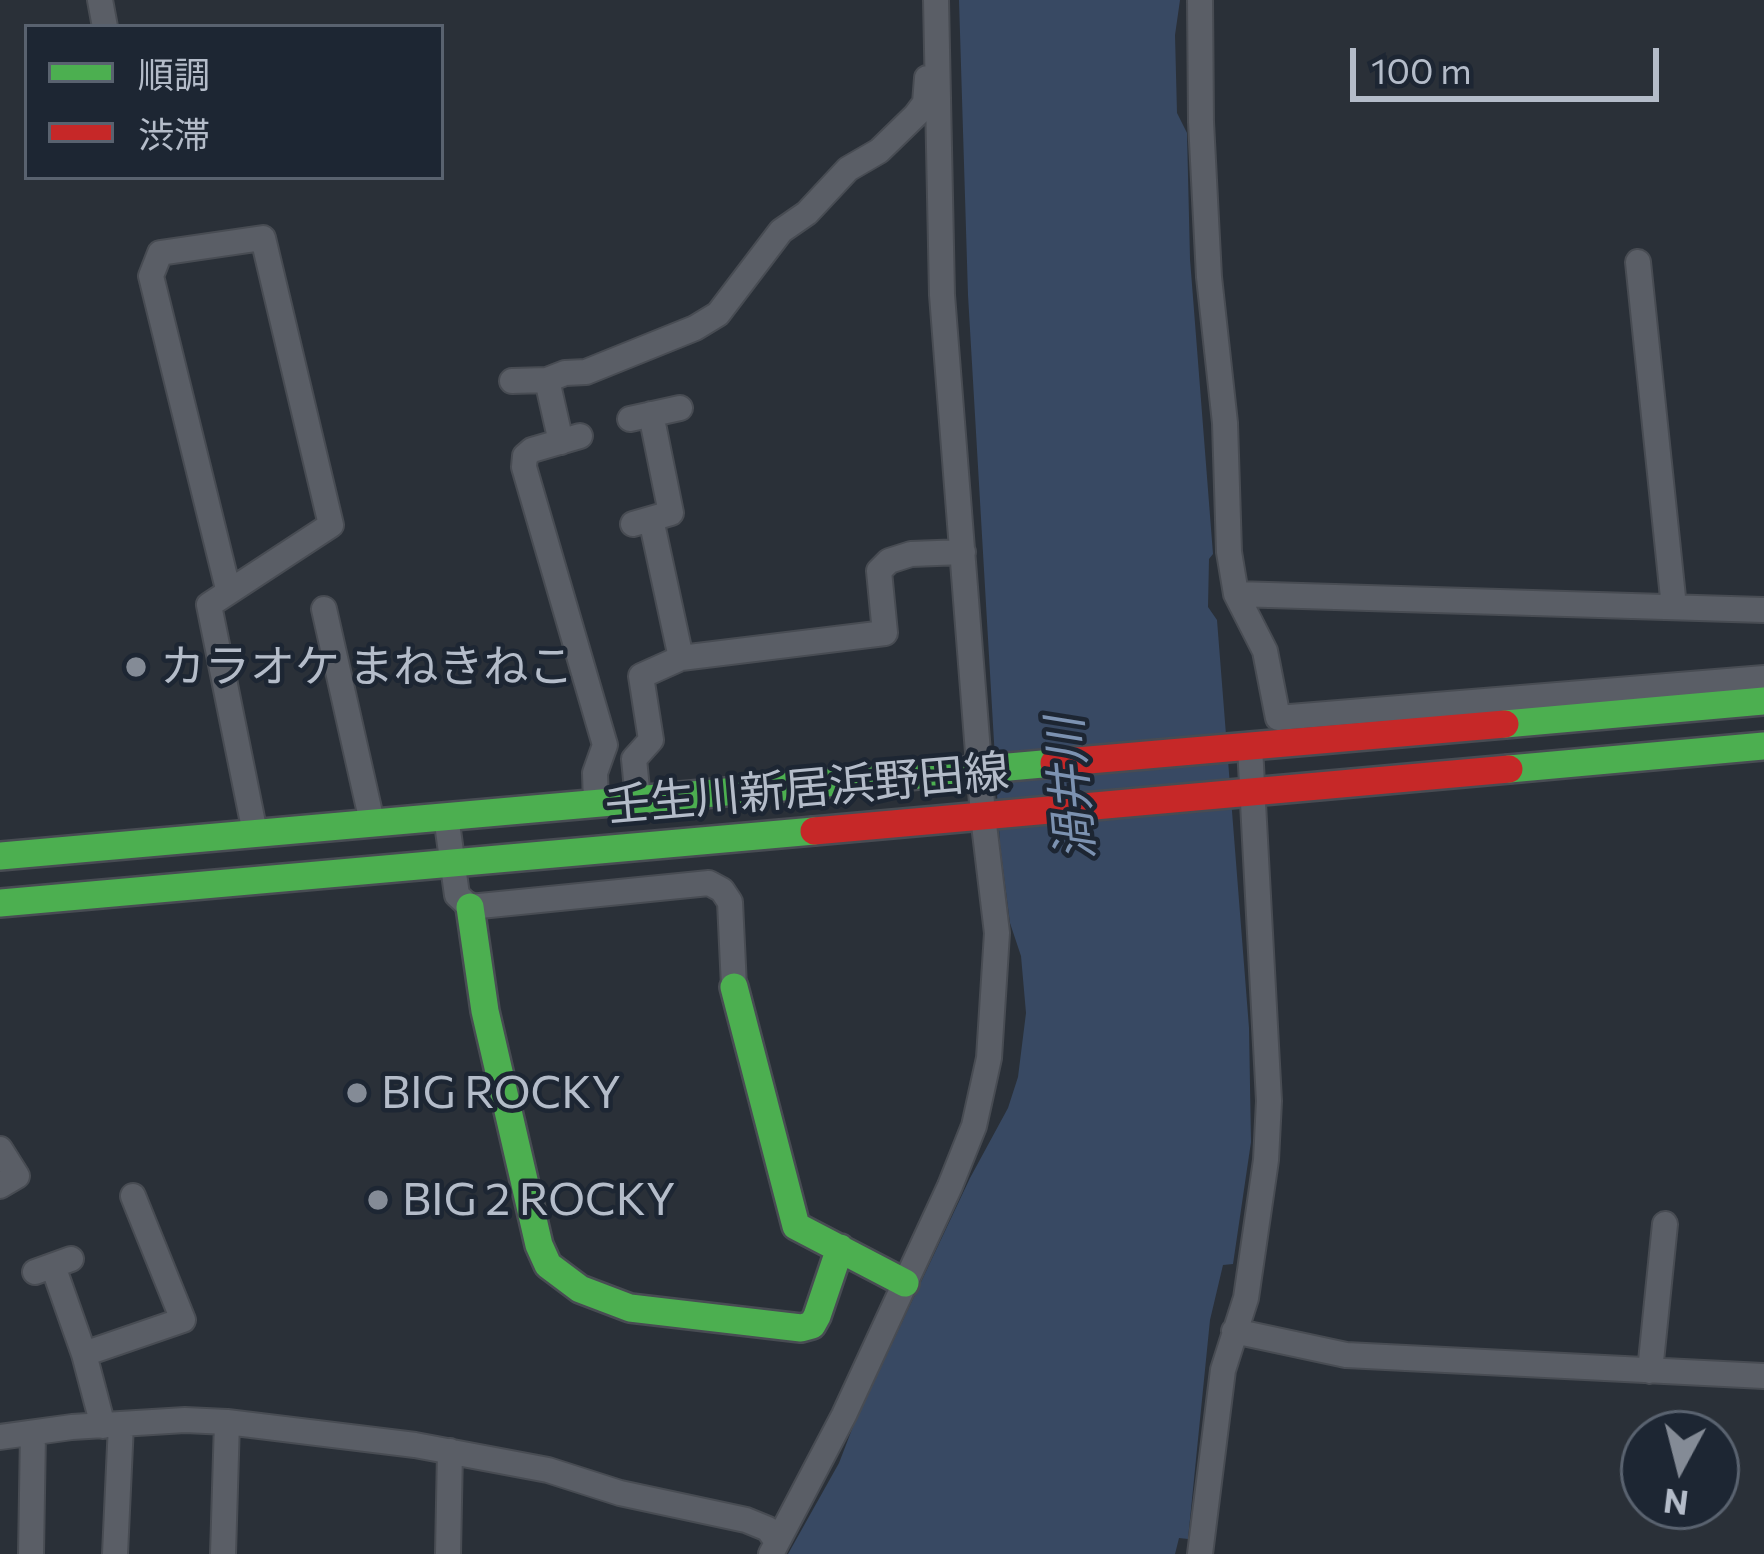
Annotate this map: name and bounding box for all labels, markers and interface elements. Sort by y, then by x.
legend [24,24,444,180]
scale bar [1356,24,1665,98]
text: 100 m [1371,47,1472,91]
text: 順調 [138,51,210,95]
text: 渋滞 [138,111,210,155]
place label: カラオケ まねきねこ [160,640,574,694]
marker: カラオケ まねきねこ [123,654,149,680]
water label: 渦井川 [1036,715,1106,863]
street label: 壬生川新居浜野田線 [603,744,1011,834]
place label: BIG ROCKY [381,1066,621,1120]
marker: BIG ROCKY [344,1080,370,1106]
place label: BIG 2 ROCKY [402,1173,675,1227]
marker: BIG 2 ROCKY [365,1187,391,1213]
north arrow [1620,1410,1740,1530]
text: N [1661,1481,1691,1525]

